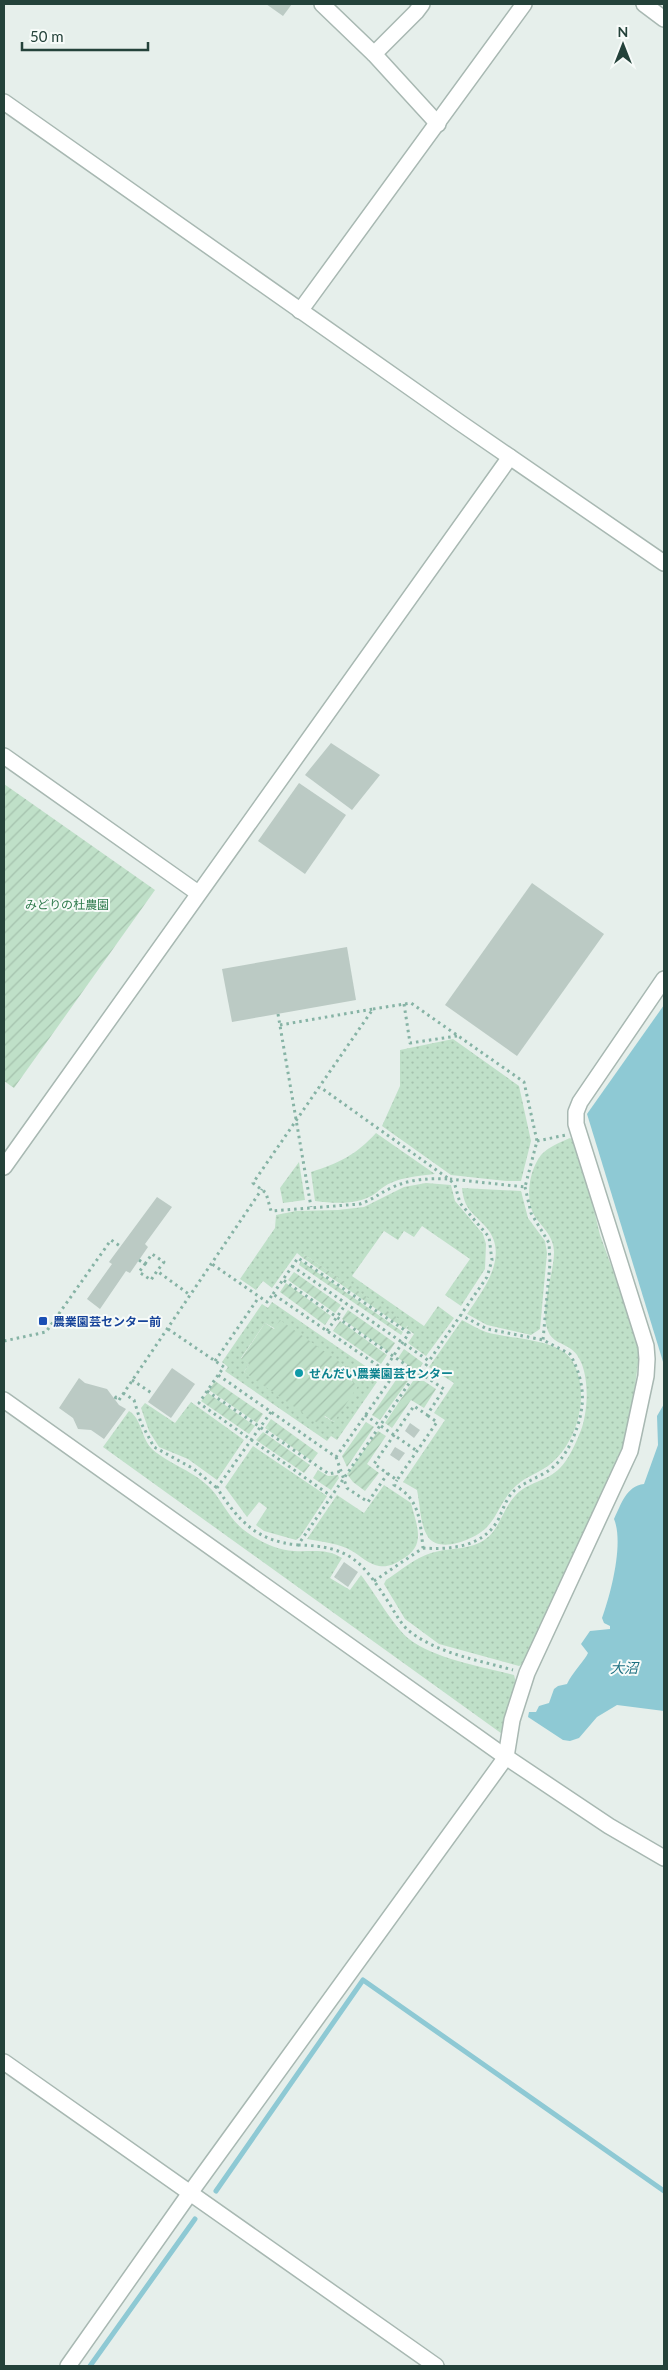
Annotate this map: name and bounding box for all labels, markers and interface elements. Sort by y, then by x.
scale bar [22,20,149,52]
north arrow [598,20,648,70]
text: N [618,23,628,40]
text: 50 m [30,27,64,45]
park label: みどりの杜農園 [25,897,109,912]
place label: 農業園芸センター前 [53,1314,161,1329]
marker: 農業園芸センター前 [37,1315,49,1327]
place label: せんだい農業園芸センター [309,1366,453,1381]
marker: せんだい農業園芸センター [293,1367,305,1379]
water label: 大沼 [610,1659,640,1676]

